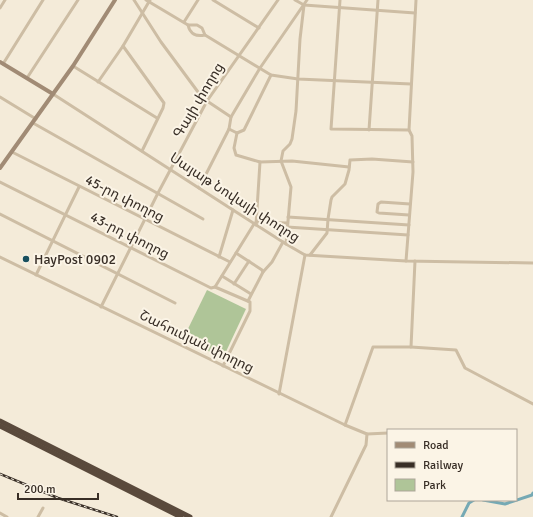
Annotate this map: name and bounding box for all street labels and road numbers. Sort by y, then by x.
street label: Գայի փողոց [169,60,228,141]
street label: Սայաթ Նովայի փողոց [166,149,303,246]
street label: 45-րդ փողոց [82,171,167,226]
street label: 43-րդ փողոց [87,208,172,263]
street label: Շահումյան փողոց [137,306,257,377]

